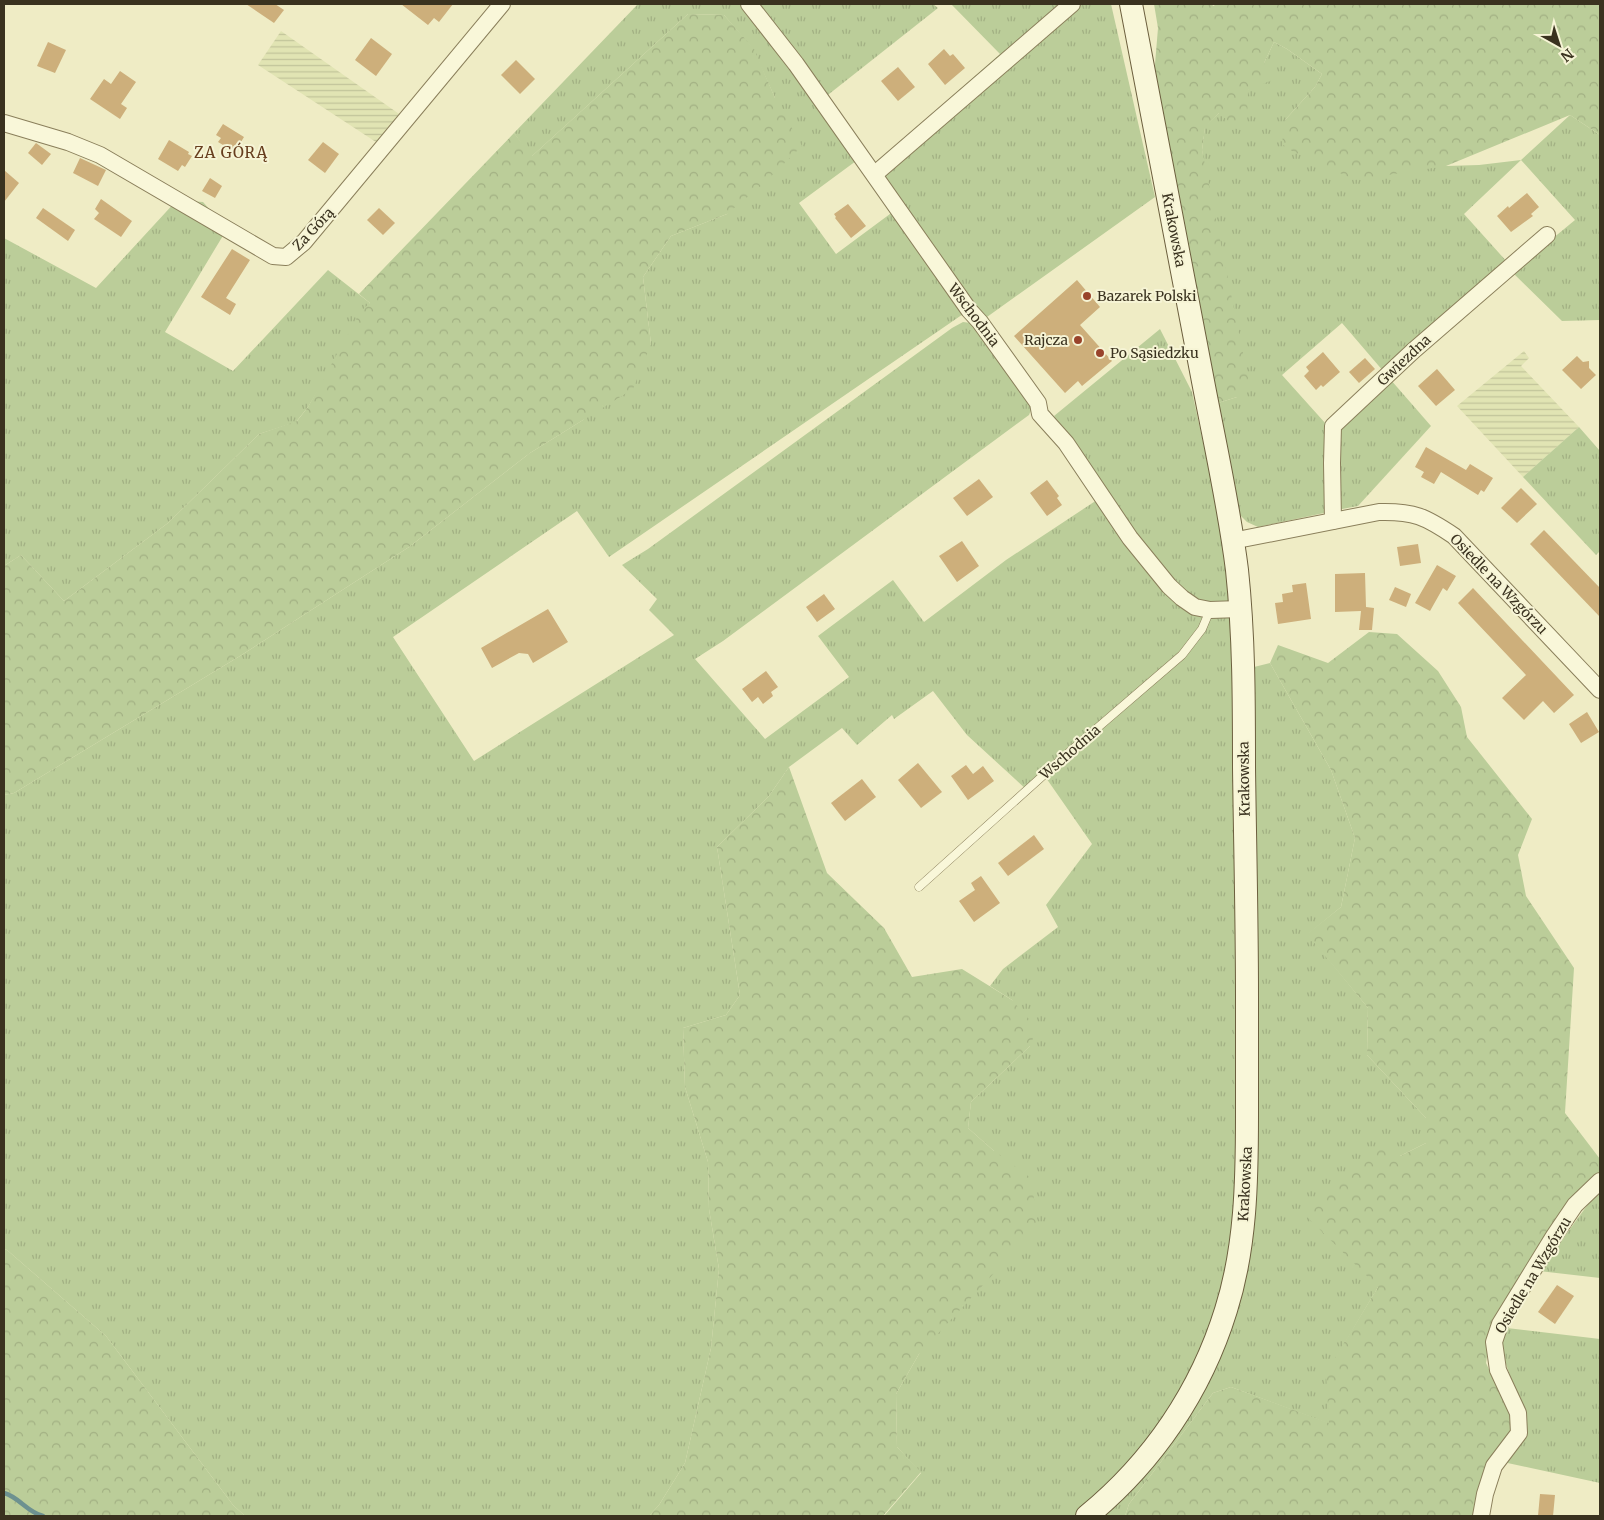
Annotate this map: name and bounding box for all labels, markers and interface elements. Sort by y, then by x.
north arrow [1534,20,1584,70]
text: N [1557,45,1577,66]
district label: ZA GÓRĄ [194,142,268,162]
street label: Krakowska [1158,191,1190,269]
street label: Za Górą [289,203,338,254]
street label: Wschodnia [944,279,1004,351]
place label: Bazarek Polski [1097,287,1197,305]
marker: Bazarek Polski [1081,290,1093,302]
street label: Gwiezdna [1373,330,1435,389]
place label: Rajcza [1024,331,1068,349]
marker: Rajcza [1072,334,1084,346]
place label: Po Sąsiedzku [1110,344,1199,362]
marker: Po Sąsiedzku [1094,347,1106,359]
street label: Osiedle na Wzgórzu [1446,530,1552,638]
street label: Wschodnia [1035,720,1104,784]
street label: Krakowska [1234,741,1254,817]
street label: Krakowska [1234,1145,1256,1222]
street label: Osiedle na Wzgórzu [1491,1213,1575,1336]

